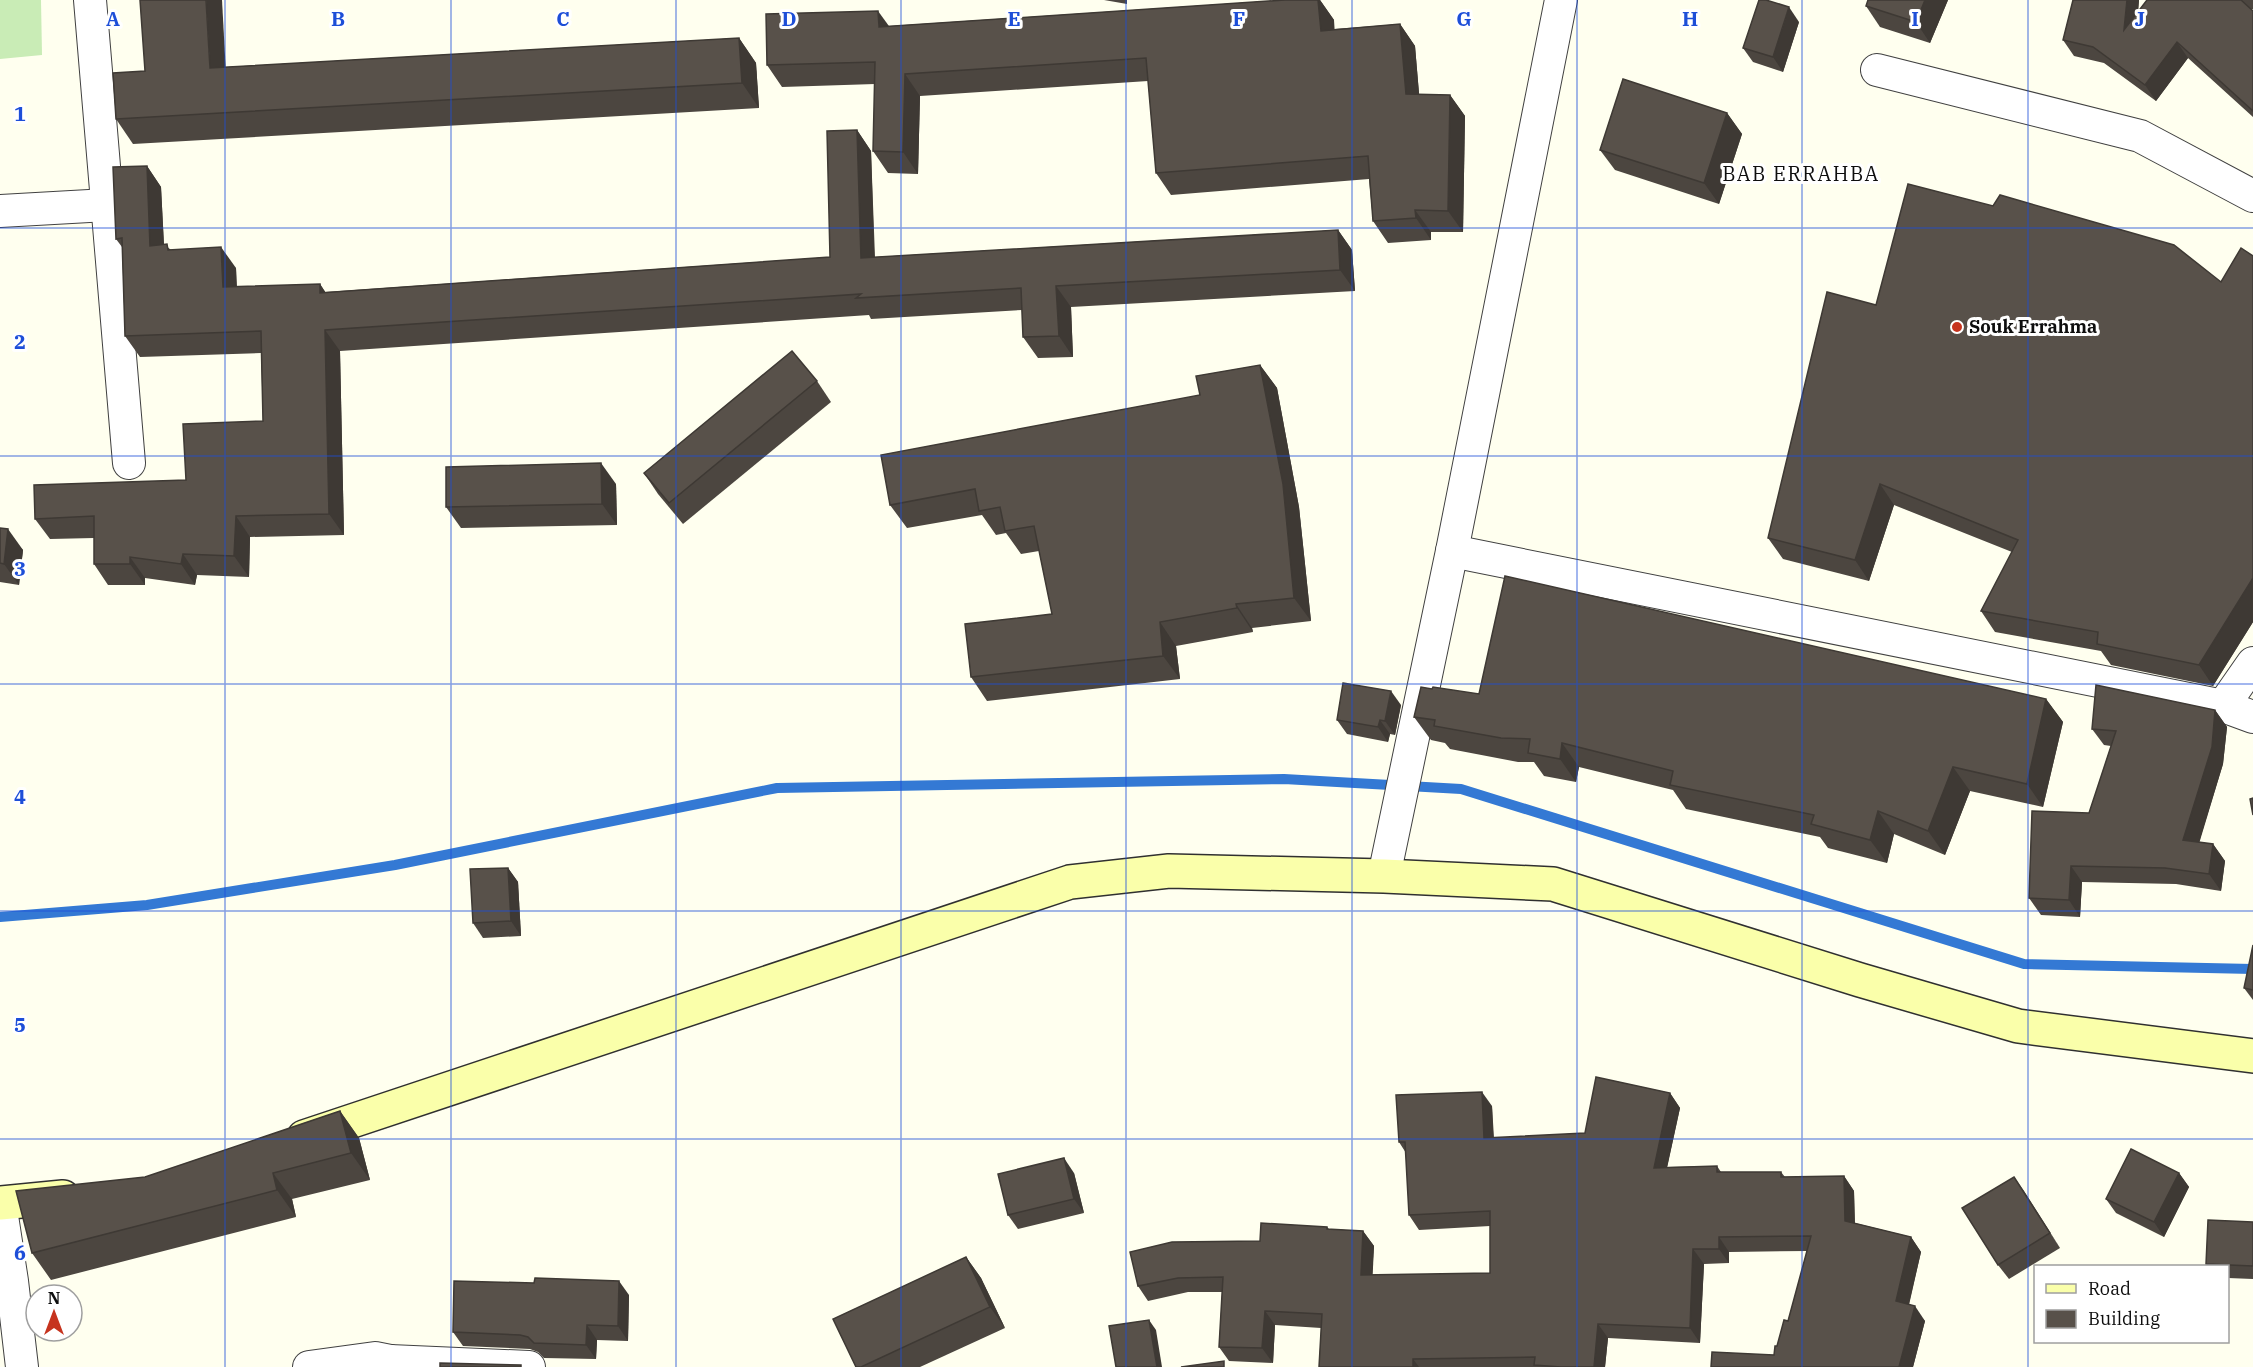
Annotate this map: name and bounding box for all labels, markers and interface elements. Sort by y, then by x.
text: A [106,5,120,32]
text: B [331,5,345,32]
text: C [556,5,570,32]
text: D [781,5,797,32]
text: E [1007,5,1021,32]
text: F [1233,5,1245,32]
text: G [1456,5,1472,32]
text: H [1682,5,1698,32]
text: I [1911,5,1919,32]
text: J [2135,5,2145,32]
text: 1 [14,100,26,127]
district label: BAB ERRAHBA [1722,160,1880,187]
place label: Souk Errahma [1969,315,2097,338]
marker: Souk Errahma [1950,320,1964,334]
text: 2 [14,328,26,355]
text: 3 [14,555,26,582]
text: 4 [14,783,26,810]
text: 5 [14,1011,26,1038]
text: 6 [14,1239,26,1266]
legend [2034,1265,2229,1343]
text: Road [2088,1277,2131,1300]
north arrow [24,1283,84,1343]
text: N [48,1288,60,1308]
text: Building [2088,1307,2160,1330]

